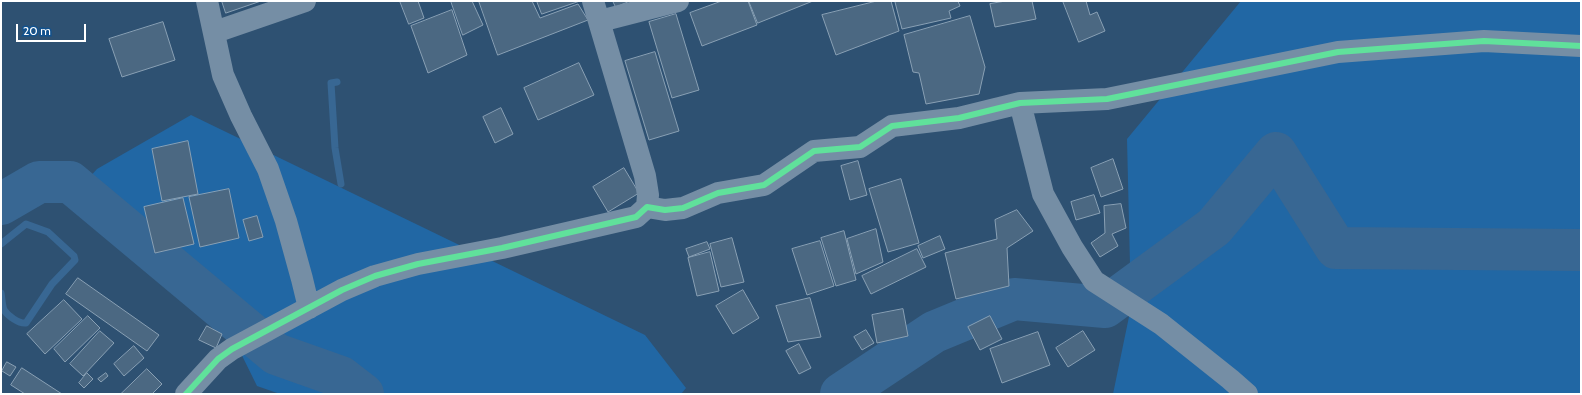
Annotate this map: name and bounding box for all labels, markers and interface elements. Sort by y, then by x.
scale bar [18,16,88,42]
text: 20 m [23,23,51,38]

